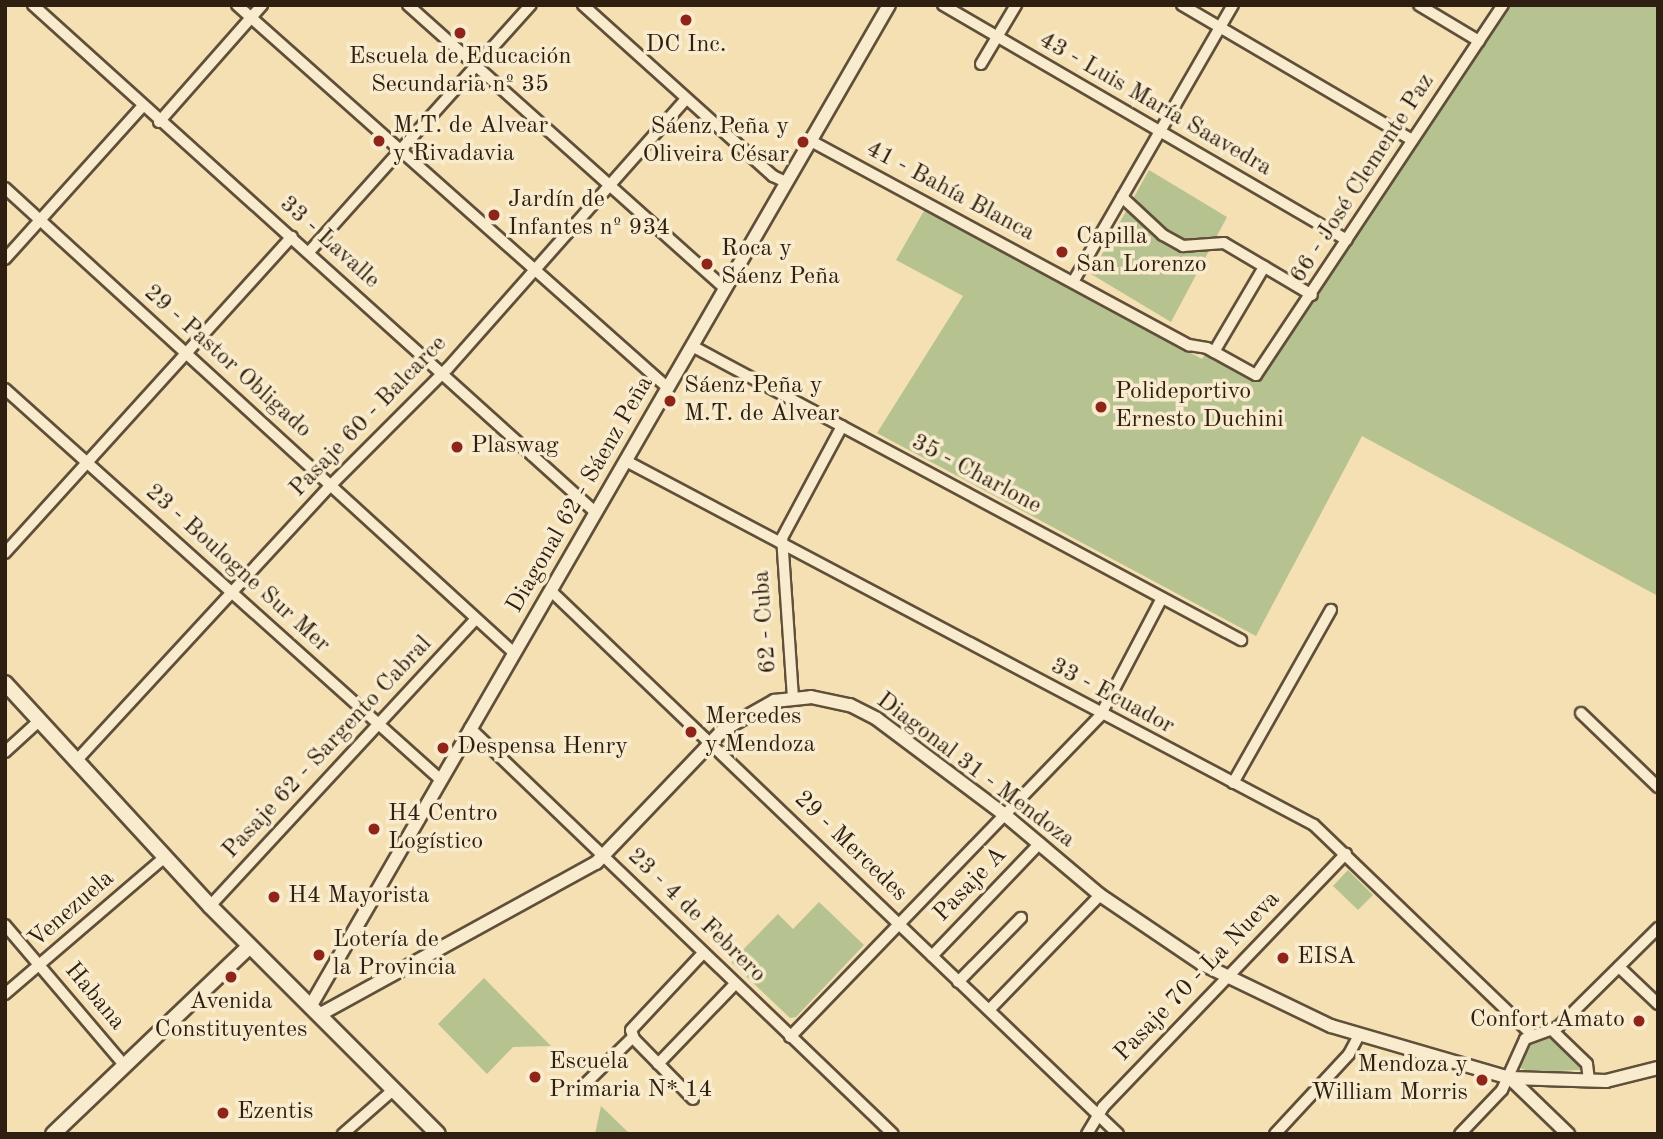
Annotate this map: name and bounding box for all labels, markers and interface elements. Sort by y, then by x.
marker: DC Inc. [678,12,694,28]
marker: Escuela de Educación Secundaria nº 35 [452,25,468,41]
street label: 43 - Luis María Saavedra [1033,26,1277,184]
place label: DC Inc. [645,32,727,60]
place label: Escuela de Educación Secundaria nº 35 [349,44,571,100]
street label: 66 - José Clemente Paz [1285,69,1441,289]
place label: M.T. de Alvear y Rivadavia [393,113,548,169]
place label: Sáenz Peña y Oliveira César [643,114,789,170]
marker: M.T. de Alvear y Rivadavia [371,133,387,149]
marker: Sáenz Peña y Oliveira César [795,134,811,150]
street label: 41 - Bahía Blanca [861,135,1039,249]
place label: Jardín de Infantes nº 934 [508,187,670,243]
street label: 33 - Lavalle [273,190,385,296]
marker: Jardín de Infantes nº 934 [486,207,502,223]
place label: Capilla San Lorenzo [1076,224,1207,280]
place label: Roca y Sáenz Peña [721,236,840,292]
marker: Capilla San Lorenzo [1054,244,1070,260]
marker: Roca y Sáenz Peña [699,256,715,272]
street label: 29 - Pastor Obligado [137,279,317,445]
street label: Pasaje 60 - Balcarce [284,330,454,504]
street label: Diagonal 62 - Sáenz Peña [501,371,661,619]
place label: Sáenz Peña y M.T. de Alvear [684,373,839,429]
place label: Polideportivo Ernesto Duchini [1115,379,1284,435]
marker: Sáenz Peña y M.T. de Alvear [662,393,678,409]
marker: Polideportivo Ernesto Duchini [1093,399,1109,415]
street label: 35 - Charlone [906,429,1046,521]
place label: Plaswag [471,433,559,461]
marker: Plaswag [449,439,465,455]
street label: 23 - Boulogne Sur Mer [139,478,335,660]
street label: 62 - Cuba [748,570,784,674]
street label: Pasaje 62 - Sargento Cabral [217,631,439,865]
street label: 33 - Ecuador [1045,652,1179,742]
street label: Diagonal 31 - Mendoza [870,687,1080,855]
place label: Mercedes y Mendoza [705,704,815,760]
marker: Mercedes y Mendoza [683,724,699,740]
place label: Despensa Henry [457,734,628,762]
marker: Despensa Henry [435,740,451,756]
street label: 29 - Mercedes [787,786,913,908]
place label: H4 Centro Logístico [388,801,498,857]
marker: H4 Centro Logístico [366,821,382,837]
street label: Pasaje A [928,841,1014,929]
street label: 23 - 4 de Febrero [621,843,771,989]
street label: Venezuela [23,865,121,955]
place label: H4 Mayorista [288,883,430,911]
street label: Pasaje 70 - La Nueva [1109,886,1287,1068]
marker: H4 Mayorista [266,889,282,905]
place label: Lotería de la Provincia [333,927,456,983]
place label: EISA [1297,944,1356,972]
marker: Lotería de la Provincia [311,947,327,963]
marker: EISA [1275,950,1291,966]
street label: Habana [57,957,131,1037]
marker: Avenida Constituyentes [223,969,239,985]
place label: Avenida Constituyentes [155,989,307,1045]
place label: Confort Amato [1470,1007,1625,1035]
marker: Confort Amato [1631,1013,1647,1029]
place label: Escuela Primaria N* 14 [549,1049,713,1105]
place label: Mendoza y William Morris [1311,1052,1468,1108]
marker: Escuela Primaria N* 14 [527,1069,543,1085]
marker: Mendoza y William Morris [1474,1072,1490,1088]
place label: Ezentis [237,1099,313,1127]
marker: Ezentis [215,1105,231,1121]

